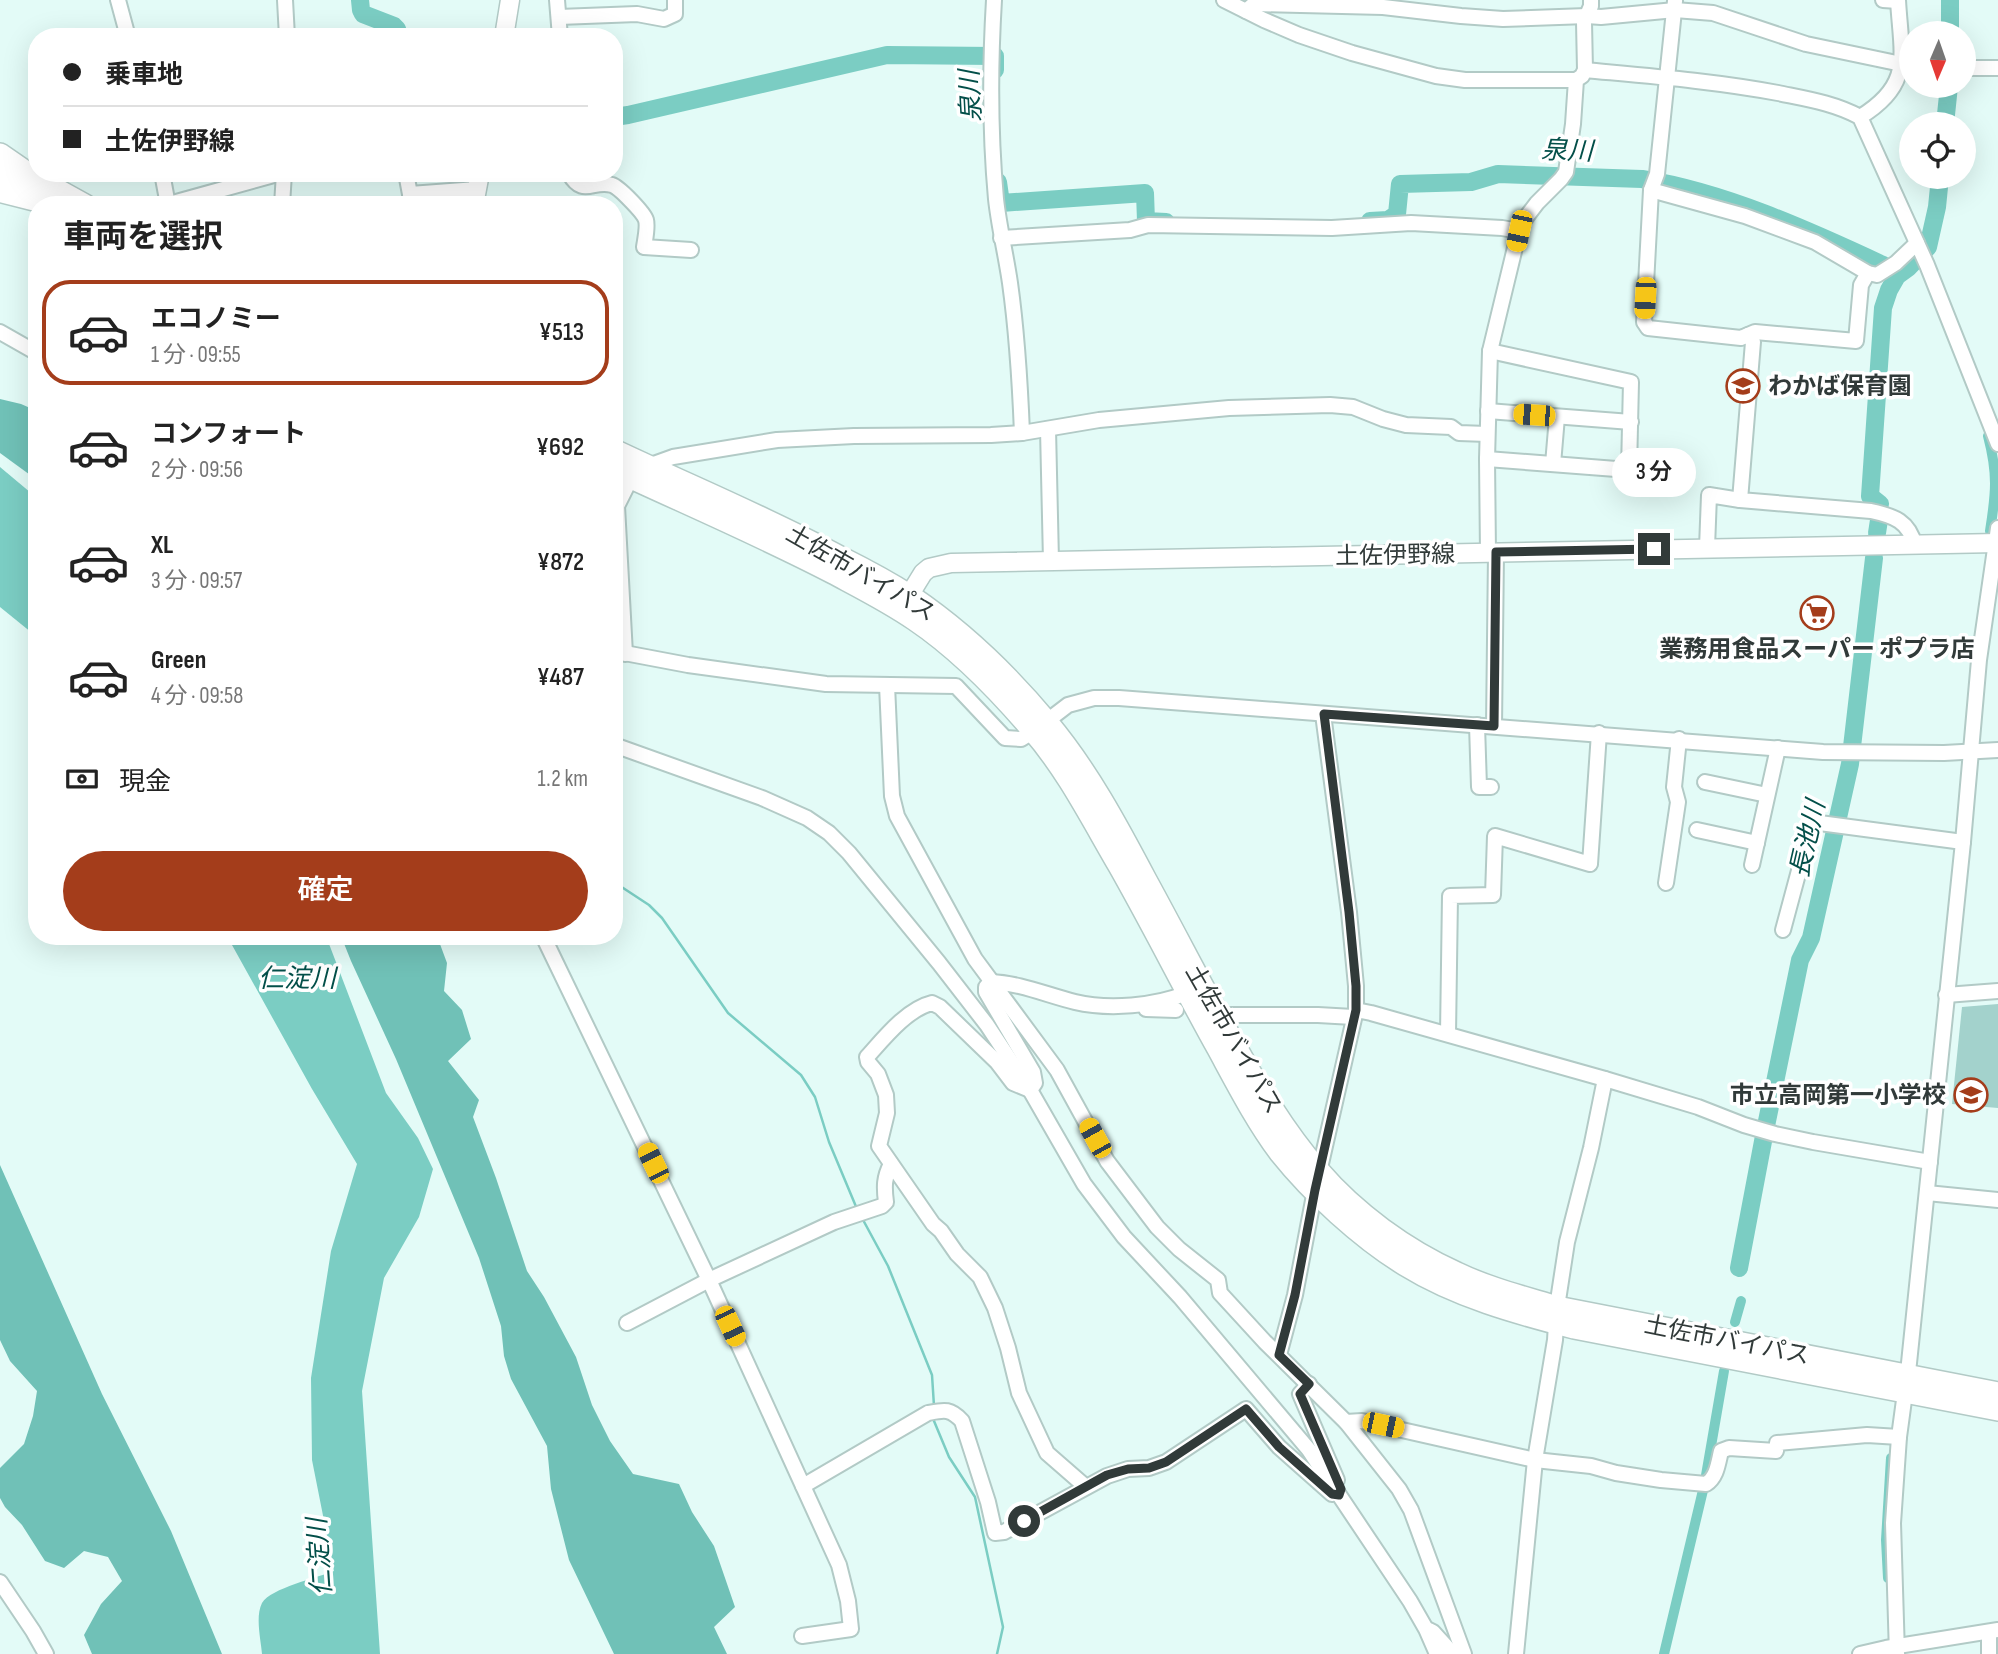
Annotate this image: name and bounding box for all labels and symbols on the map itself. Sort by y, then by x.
north arrow [1899,21,1976,98]
water label: 泉川 [955,66,988,123]
water label: 泉川 [1540,135,1596,168]
car [1505,208,1534,254]
car [1634,276,1657,320]
school or university icon: わかば保育園 [1724,367,1762,405]
place label: わかば保育園 [1768,372,1912,401]
car [1513,403,1556,427]
callout: 3 分 [1612,448,1696,496]
street label: 土佐市バイパス [781,519,941,628]
route end [1638,533,1670,565]
street label: 土佐伊野線 [1335,540,1455,571]
supermarket icon: 業務用食品スーパー ポプラ店 [1798,594,1836,632]
place label: 業務用食品スーパー ポプラ店 [1659,635,1975,664]
water label: 長池川 [1785,795,1833,881]
street label: 土佐市バイパス [1179,959,1288,1119]
water label: 仁淀川 [258,964,339,995]
school or university icon: 市立高岡第一小学校 [1952,1076,1990,1114]
place label: 市立高岡第一小学校 [1730,1081,1946,1110]
car [1076,1115,1115,1161]
car [635,1140,672,1186]
car [712,1303,749,1349]
street label: 土佐市バイパス [1642,1310,1812,1371]
car [1361,1410,1406,1440]
route start [1008,1505,1040,1537]
water label: 仁淀川 [302,1514,339,1597]

